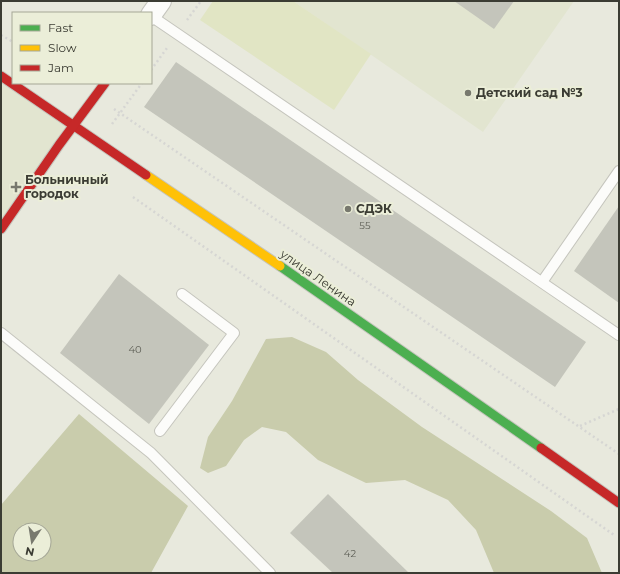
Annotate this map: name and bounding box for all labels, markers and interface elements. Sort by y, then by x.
legend [12,12,152,84]
text: Fast [48,20,73,35]
text: Slow [48,40,77,55]
text: Jam [47,60,74,75]
place label: Детский сад №3 [476,85,583,100]
marker: Детский сад №3 [463,88,473,98]
place label: Больничный городок [25,172,108,201]
marker: Больничный городок [10,181,22,193]
place label: СДЭК [356,201,392,216]
marker: СДЭК [343,204,353,214]
house number: 55 [359,219,371,232]
street label: улица Ленина [277,245,359,309]
house number: 40 [128,343,142,356]
north arrow [12,522,52,562]
text: N [24,544,36,560]
house number: 42 [344,547,356,560]

